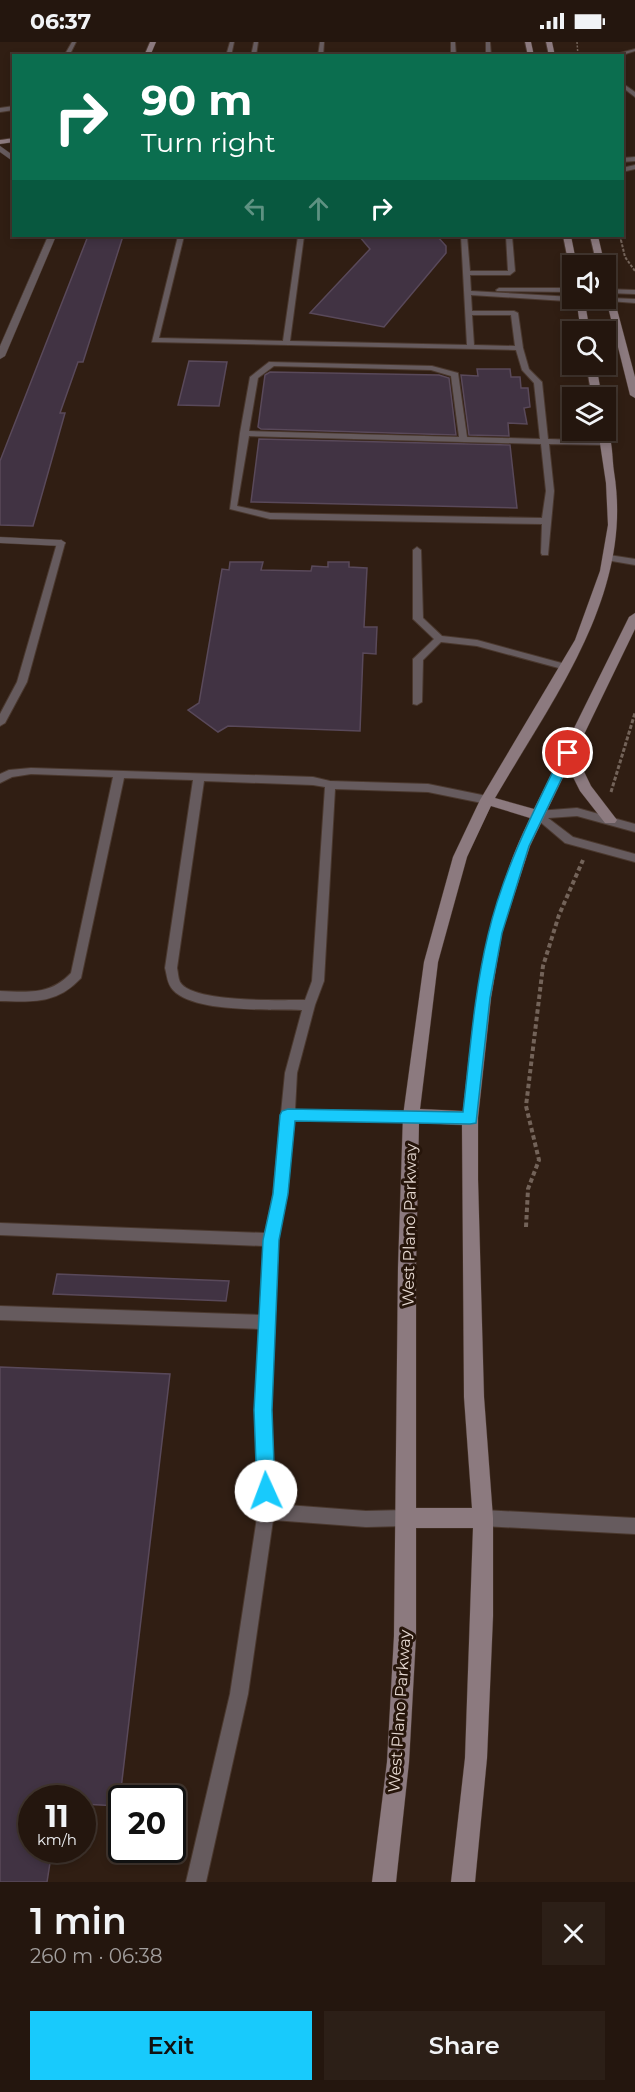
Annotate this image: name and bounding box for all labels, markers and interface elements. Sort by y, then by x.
text: 06:37 [30,8,91,35]
text: 90 m [141,74,252,126]
icon: right [42,78,120,156]
text: Turn right [141,126,276,159]
icon: left [239,192,272,225]
icon: ahead [302,192,335,225]
icon: right [365,192,398,225]
map controls [562,255,616,441]
button: sound [562,255,616,309]
button: search [562,321,616,375]
button: layers [562,387,616,441]
pin [542,727,593,778]
icon: arrive [551,736,584,769]
street label: West Plano Parkway [399,1143,420,1307]
position arrow [234,1459,298,1523]
street label: West Plano Parkway [384,1629,415,1793]
speed limit sign: 20 [108,1785,186,1863]
text: 11 [45,1798,69,1835]
text: km/h [37,1830,77,1849]
text: 1 min [30,1899,127,1943]
button: close [542,1902,605,1965]
text: 260 m · 06:38 [30,1944,162,1968]
button: Exit [30,2011,312,2080]
button: Share [324,2011,605,2080]

